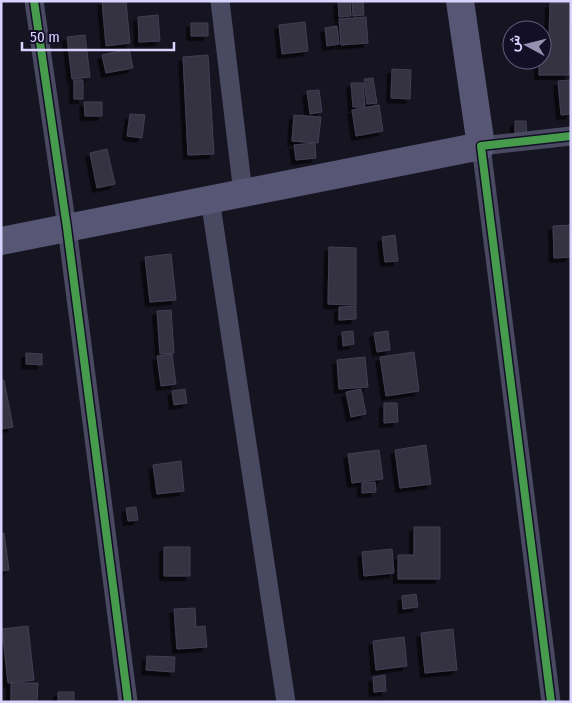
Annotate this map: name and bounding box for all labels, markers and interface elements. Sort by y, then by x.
scale bar [22,20,175,52]
north arrow [502,20,552,70]
text: 50 m [30,28,60,46]
text: ش [505,34,524,53]

